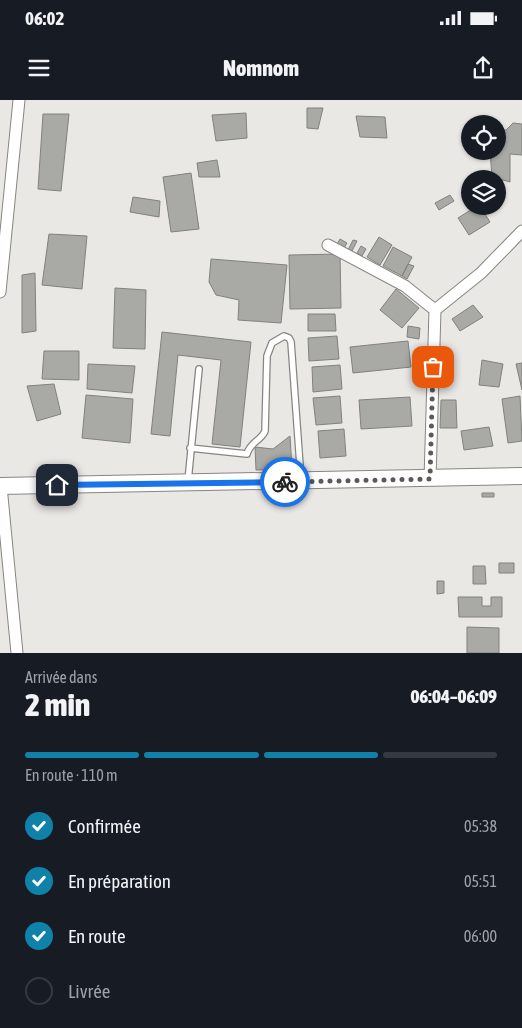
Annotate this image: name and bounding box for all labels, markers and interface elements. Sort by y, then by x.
text: 06:02 [25,7,64,29]
icon: menu [25,54,53,82]
icon: share [469,54,497,82]
text: Nomnom [223,55,299,81]
map controls [461,115,506,215]
button: locate [461,115,506,160]
button: layers [461,170,506,215]
pin [412,346,454,388]
icon: bag [419,353,447,381]
courier [260,457,310,507]
pin [36,464,78,506]
icon: bike [271,468,299,496]
icon: home [43,471,71,499]
text: Arrivée dans [25,668,97,686]
text: 06:04–06:09 [410,685,497,707]
text: 2 min [25,686,90,723]
text: En route · 110 m [25,766,118,784]
icon: check [25,812,53,840]
text: Confirmée [68,815,141,837]
text: 05:38 [464,817,497,835]
icon: check [25,867,53,895]
text: En préparation [68,870,171,892]
text: 05:51 [464,872,497,890]
icon: check [25,922,53,950]
text: En route [68,925,126,947]
text: 06:00 [464,927,497,945]
text: Livrée [68,980,110,1002]

